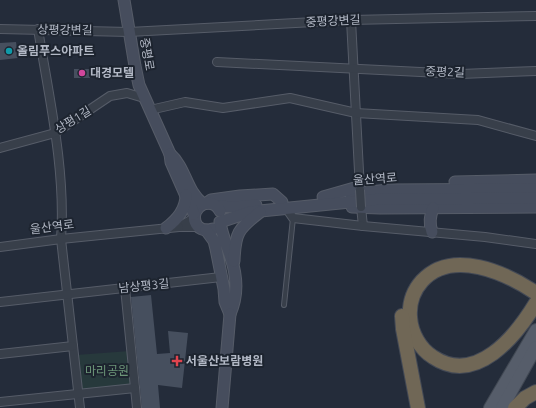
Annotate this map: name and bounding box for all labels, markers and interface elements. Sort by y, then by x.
street label: 중평강변길 [305,13,361,28]
street label: 상평강변길 [37,23,93,36]
street label: 중평로 [138,36,157,71]
place label: 올림푸스아파트 [17,44,94,57]
marker: 올림푸스아파트 [4,46,14,56]
street label: 중평2길 [425,64,465,79]
place label: 대경모텔 [90,66,134,79]
marker: 대경모텔 [77,68,87,78]
street label: 상평1길 [52,103,93,136]
street label: 울산역로 [352,170,397,187]
street label: 울산역로 [29,217,75,236]
street label: 남상평3길 [118,276,170,295]
place label: 서울산보람병원 [186,354,263,367]
marker: 서울산보람병원 [171,355,183,367]
park label: 마리공원 [85,364,129,377]

